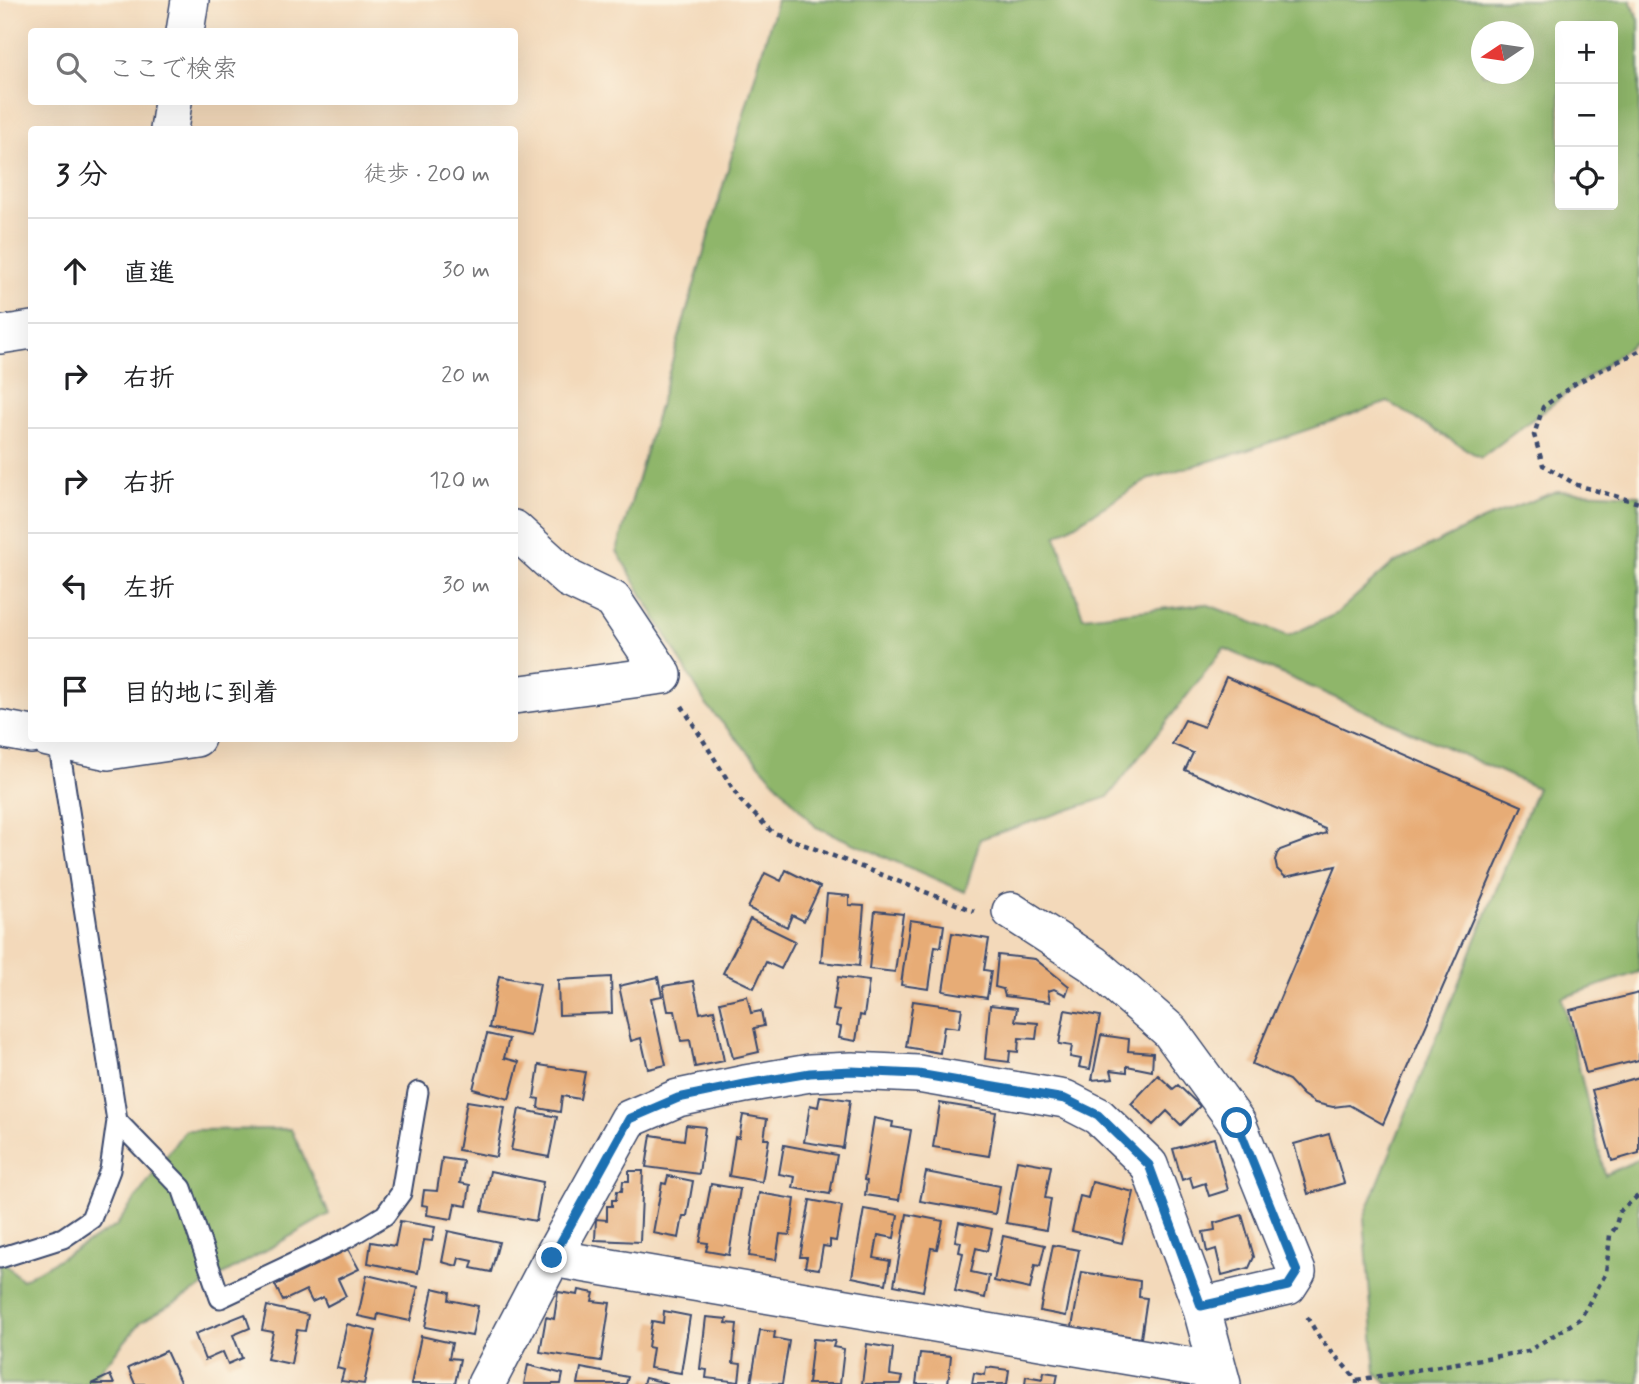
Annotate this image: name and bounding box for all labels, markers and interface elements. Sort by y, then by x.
north arrow [1471,21,1534,84]
map controls [1555,21,1618,210]
button: + [1555,21,1618,84]
search box [28,28,518,105]
icon: search [52,48,90,86]
text: ここで検索 [108,53,238,87]
button: − [1555,84,1618,147]
button: locate [1555,147,1618,210]
text: 3 分 [56,156,108,195]
text: 徒歩 · 200 m [364,160,490,190]
icon: ahead [56,252,94,290]
text: 30 m [442,256,490,286]
text: 直進 [123,257,175,291]
icon: right [56,357,94,395]
text: 20 m [441,361,490,391]
text: 右折 [123,362,175,396]
icon: right [56,462,94,500]
text: 120 m [429,466,490,496]
text: 右折 [123,467,175,501]
icon: left [56,567,94,605]
text: 30 m [442,571,490,601]
text: 左折 [123,572,175,606]
icon: arrive [56,672,94,710]
text: 目的地に到着 [123,677,279,711]
route start [1221,1107,1252,1138]
route end [536,1242,567,1273]

